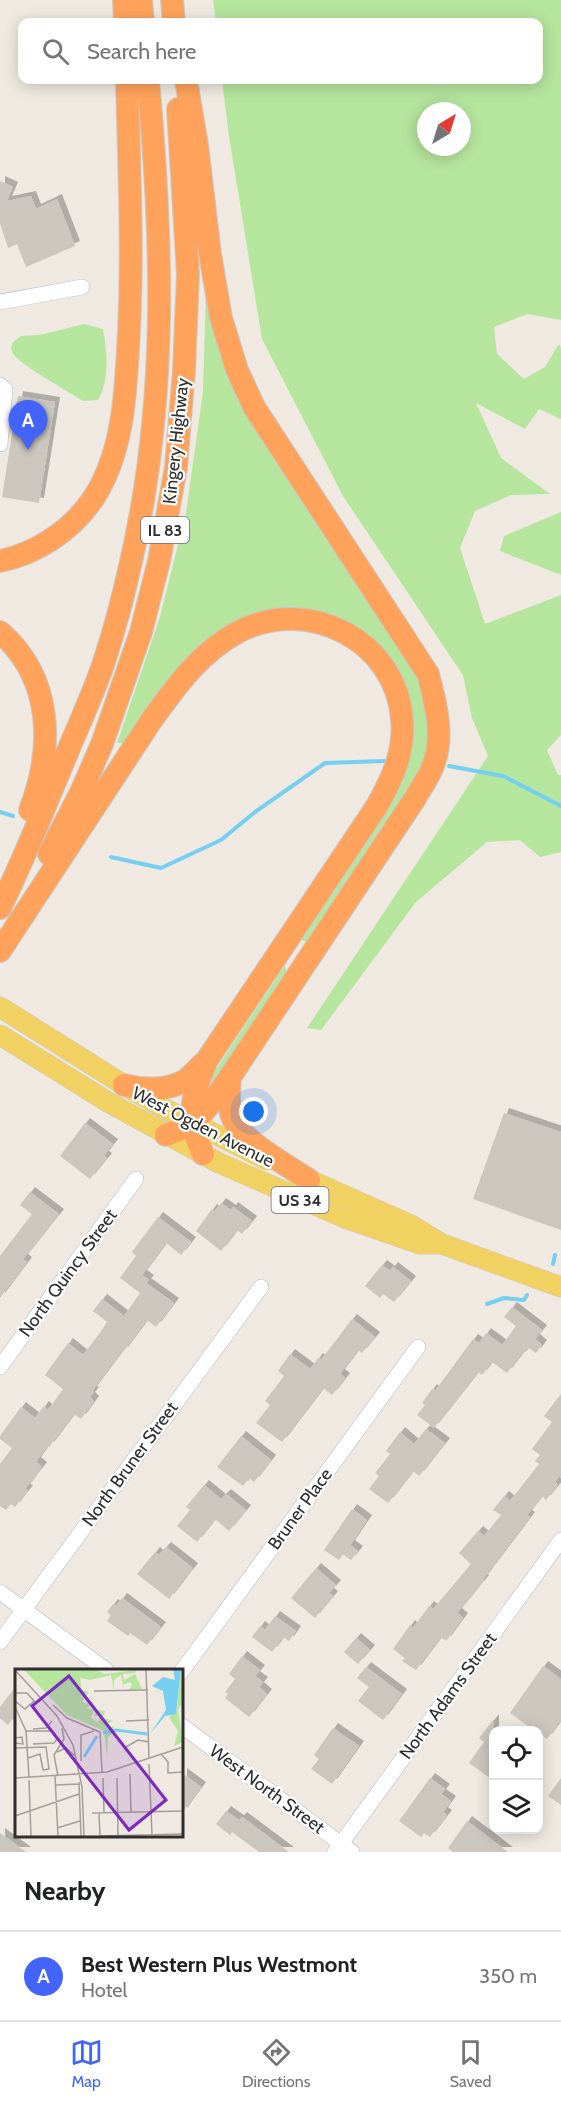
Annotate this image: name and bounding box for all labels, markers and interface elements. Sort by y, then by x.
search box [18,18,543,84]
icon: search [39,35,72,68]
text: Search here [87,38,196,65]
north arrow [417,102,471,156]
street label: Kingery Highway [158,377,194,505]
pin: A [9,400,48,450]
road number: IL 83 [141,517,189,543]
street label: West Ogden Avenue [128,1082,278,1172]
your location [239,1097,268,1126]
road number: US 34 [272,1187,328,1213]
street label: North Quincy Street [14,1205,122,1341]
street label: North Bruner Street [77,1397,183,1531]
street label: Bruner Place [263,1464,337,1554]
street label: North Adams Street [395,1628,501,1764]
inset map [15,1669,183,1837]
map controls [489,1726,543,1834]
button: locate [489,1726,543,1780]
street label: West North Street [205,1740,329,1838]
button: layers [489,1780,543,1834]
text: Nearby [24,1875,105,1907]
text: Best Western Plus Westmont [81,1951,357,1978]
text: A [37,1964,50,1988]
text: 350 m [479,1964,537,1988]
text: Hotel [81,1978,127,2002]
tab: Map [70,2036,103,2091]
tab: Directions [242,2036,310,2091]
tab: Saved [450,2036,491,2091]

